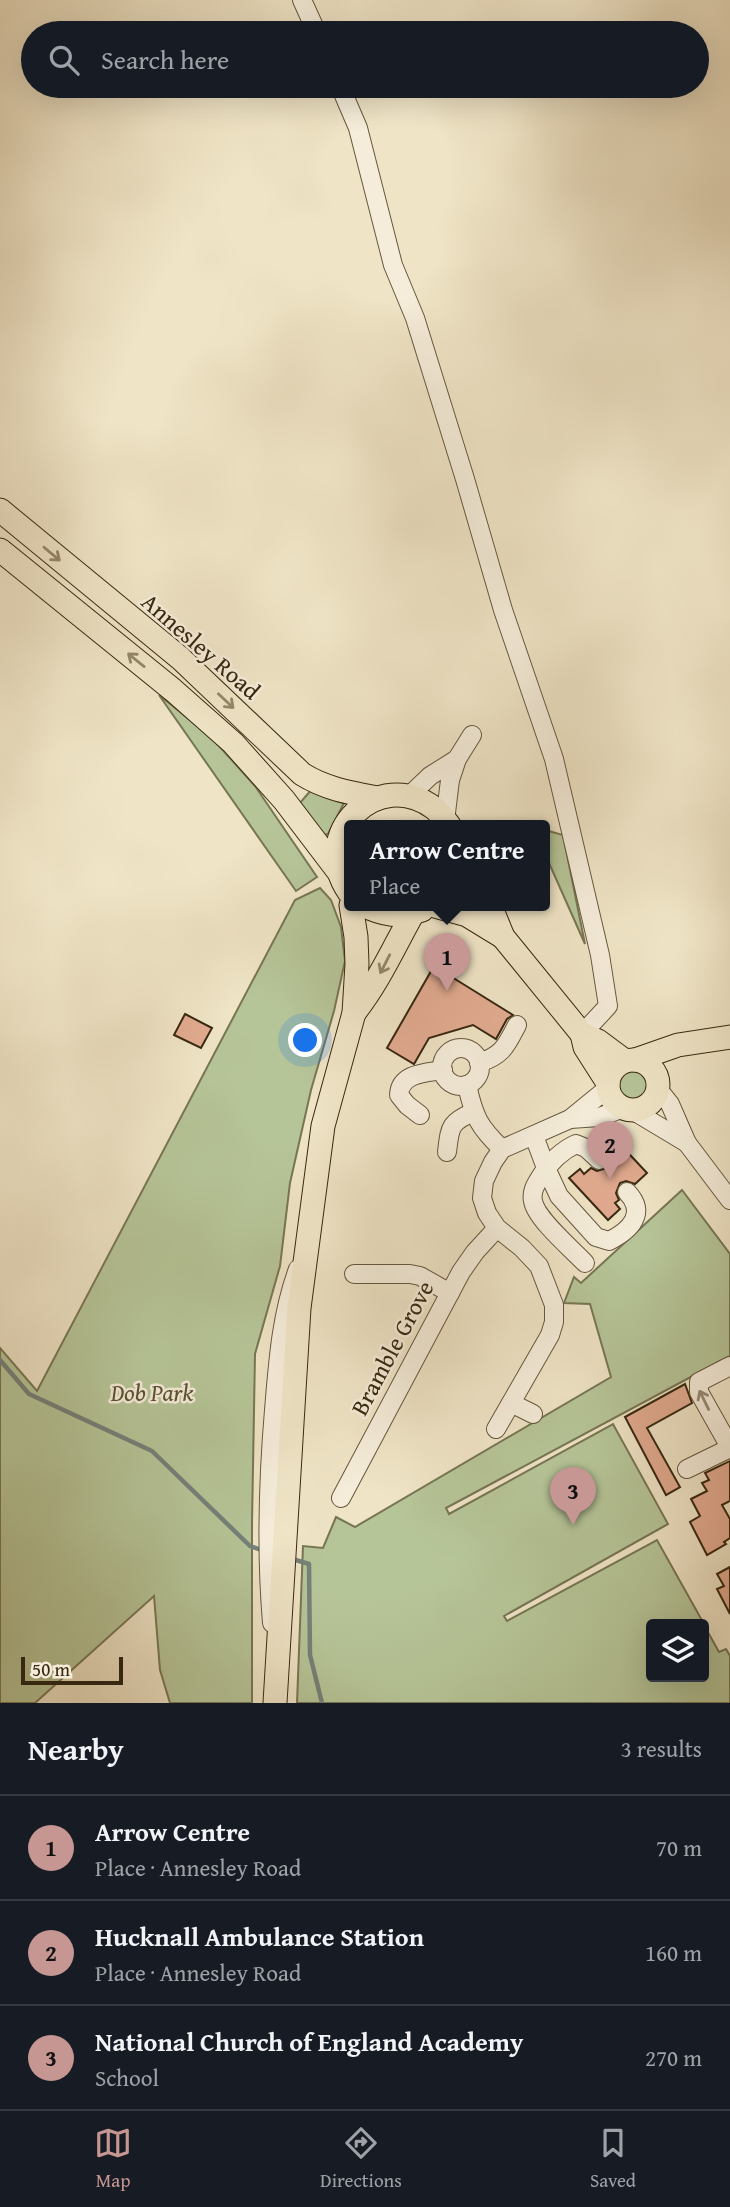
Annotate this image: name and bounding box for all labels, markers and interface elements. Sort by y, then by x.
search box [21,21,709,98]
text: Search here [101,40,229,79]
icon: search [45,41,83,79]
one-way arrow [43,546,61,562]
street label: Annesley Road [134,584,268,708]
one-way arrow [127,652,145,668]
one-way arrow [217,693,235,709]
popup [344,820,550,911]
text: Arrow Centre [369,830,525,869]
text: Place [369,869,420,902]
pin: 1 [424,933,470,991]
one-way arrow [377,953,391,974]
your location [288,1023,322,1057]
pin: 2 [587,1121,633,1179]
street label: Bramble Grove [342,1274,442,1422]
park label: Dob Park [110,1375,193,1410]
one-way arrow [697,1390,711,1411]
pin: 3 [550,1467,596,1525]
map controls [646,1619,709,1682]
button: layers [646,1619,709,1682]
scale bar [21,1654,122,1686]
text: 50 m [32,1655,70,1683]
text: Nearby [28,1727,124,1771]
text: 3 results [621,1732,702,1765]
text: Arrow Centre [95,1812,250,1851]
text: 1 [45,1831,57,1864]
text: 70 m [656,1831,702,1864]
text: Place · Annesley Road [95,1851,301,1884]
text: Hucknall Ambulance Station [95,1917,424,1956]
text: 2 [45,1936,57,1969]
text: 160 m [645,1936,702,1969]
text: Place · Annesley Road [95,1956,301,1989]
text: National Church of England Academy [95,2022,523,2061]
text: 3 [45,2041,57,2074]
text: 270 m [645,2041,702,2074]
text: School [95,2061,159,2094]
tab: Map [94,2124,132,2194]
tab: Directions [320,2124,402,2194]
tab: Saved [590,2124,636,2194]

